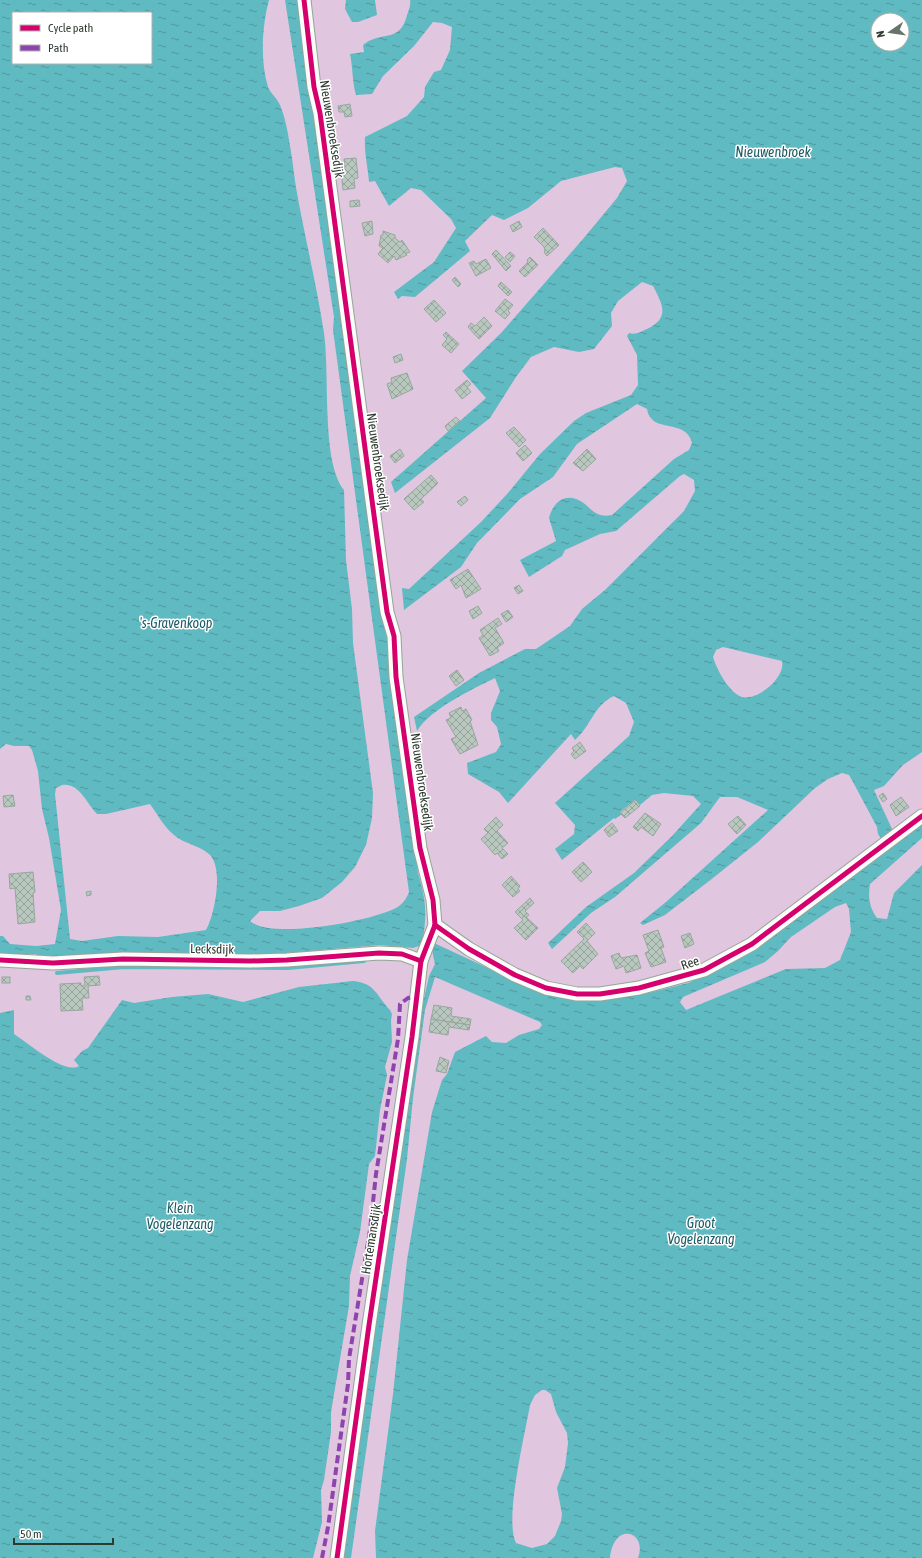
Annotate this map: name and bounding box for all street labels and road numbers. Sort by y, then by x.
street label: Nieuwenbroeksedijk [317,79,347,179]
street label: Nieuwenbroeksedijk [364,412,392,512]
street label: Nieuwenbroeksedijk [408,732,436,832]
street label: Lecksdijk [190,941,234,957]
street label: Ree [679,953,701,973]
street label: Hortemansdijk [358,1202,384,1275]

